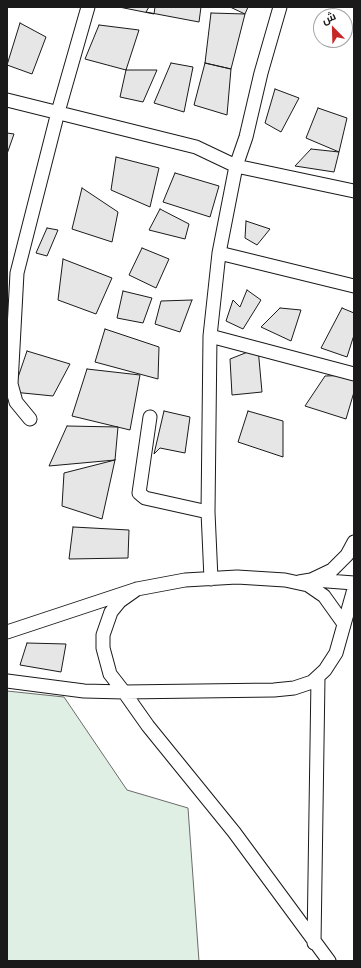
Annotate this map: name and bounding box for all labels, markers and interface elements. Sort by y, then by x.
north arrow [313,8,353,48]
text: ش [319,9,338,27]

